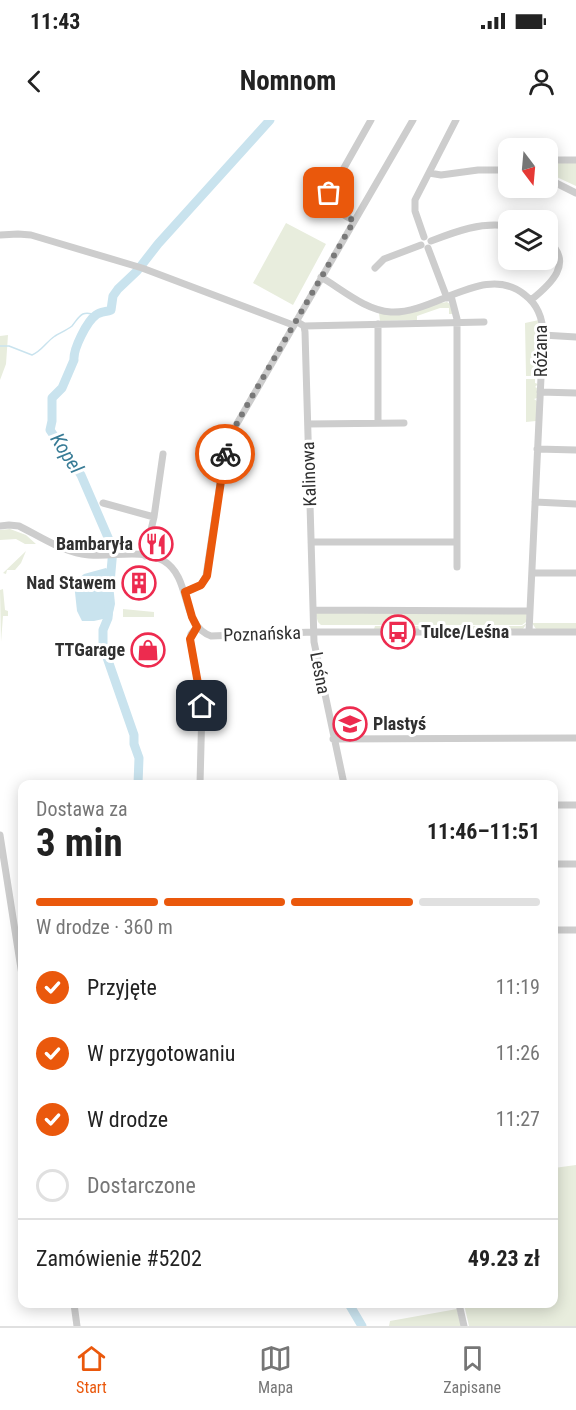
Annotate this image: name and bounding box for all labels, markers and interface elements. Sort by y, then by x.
text: 11:43 [30,9,81,34]
icon: back [18,65,51,98]
text: Nomnom [240,65,336,97]
icon: person [525,65,558,98]
north arrow [498,138,558,198]
map controls [498,138,558,270]
pin [303,167,354,218]
icon: bag [312,176,345,209]
button: layers [498,210,558,270]
street label: Różana [530,325,551,377]
courier [195,424,255,484]
water label: Kopel [45,428,89,478]
icon: bike [209,438,242,471]
street label: Kalinowa [297,441,320,507]
restaurant icon: Bambaryła [138,526,174,562]
place label: Bambaryła [56,533,133,554]
building icon: Nad Stawem [121,565,157,601]
place label: Nad Stawem [26,572,116,593]
bus stop icon: Tulce/Leśna [380,614,416,650]
place label: Tulce/Leśna [421,621,509,642]
street label: Poznańska [223,622,301,645]
shop icon: TTGarage [130,632,166,668]
place label: TTGarage [55,639,125,660]
street label: Leśna [306,650,335,696]
pin [176,680,227,731]
icon: home [185,689,218,722]
school or university icon: Plastyś [332,706,368,742]
place label: Plastyś [373,713,426,734]
text: Dostawa za [36,797,128,821]
text: 11:46–11:51 [427,819,540,844]
text: 3 min [36,820,123,866]
text: W drodze · 360 m [36,915,173,939]
icon: check [36,971,69,1004]
text: Przyjęte [87,975,157,1000]
text: 11:19 [496,975,540,999]
icon: check [36,1037,69,1070]
text: W przygotowaniu [87,1041,235,1066]
text: 11:26 [496,1041,540,1065]
icon: check [36,1103,69,1136]
text: W drodze [87,1107,168,1132]
text: 11:27 [496,1107,540,1131]
text: Dostarczone [87,1173,196,1198]
text: Zamówienie #5202 [36,1246,202,1271]
text: 49.23 zł [468,1246,540,1271]
tab: Start [75,1342,108,1397]
tab: Mapa [258,1342,293,1397]
tab: Zapisane [443,1342,501,1397]

